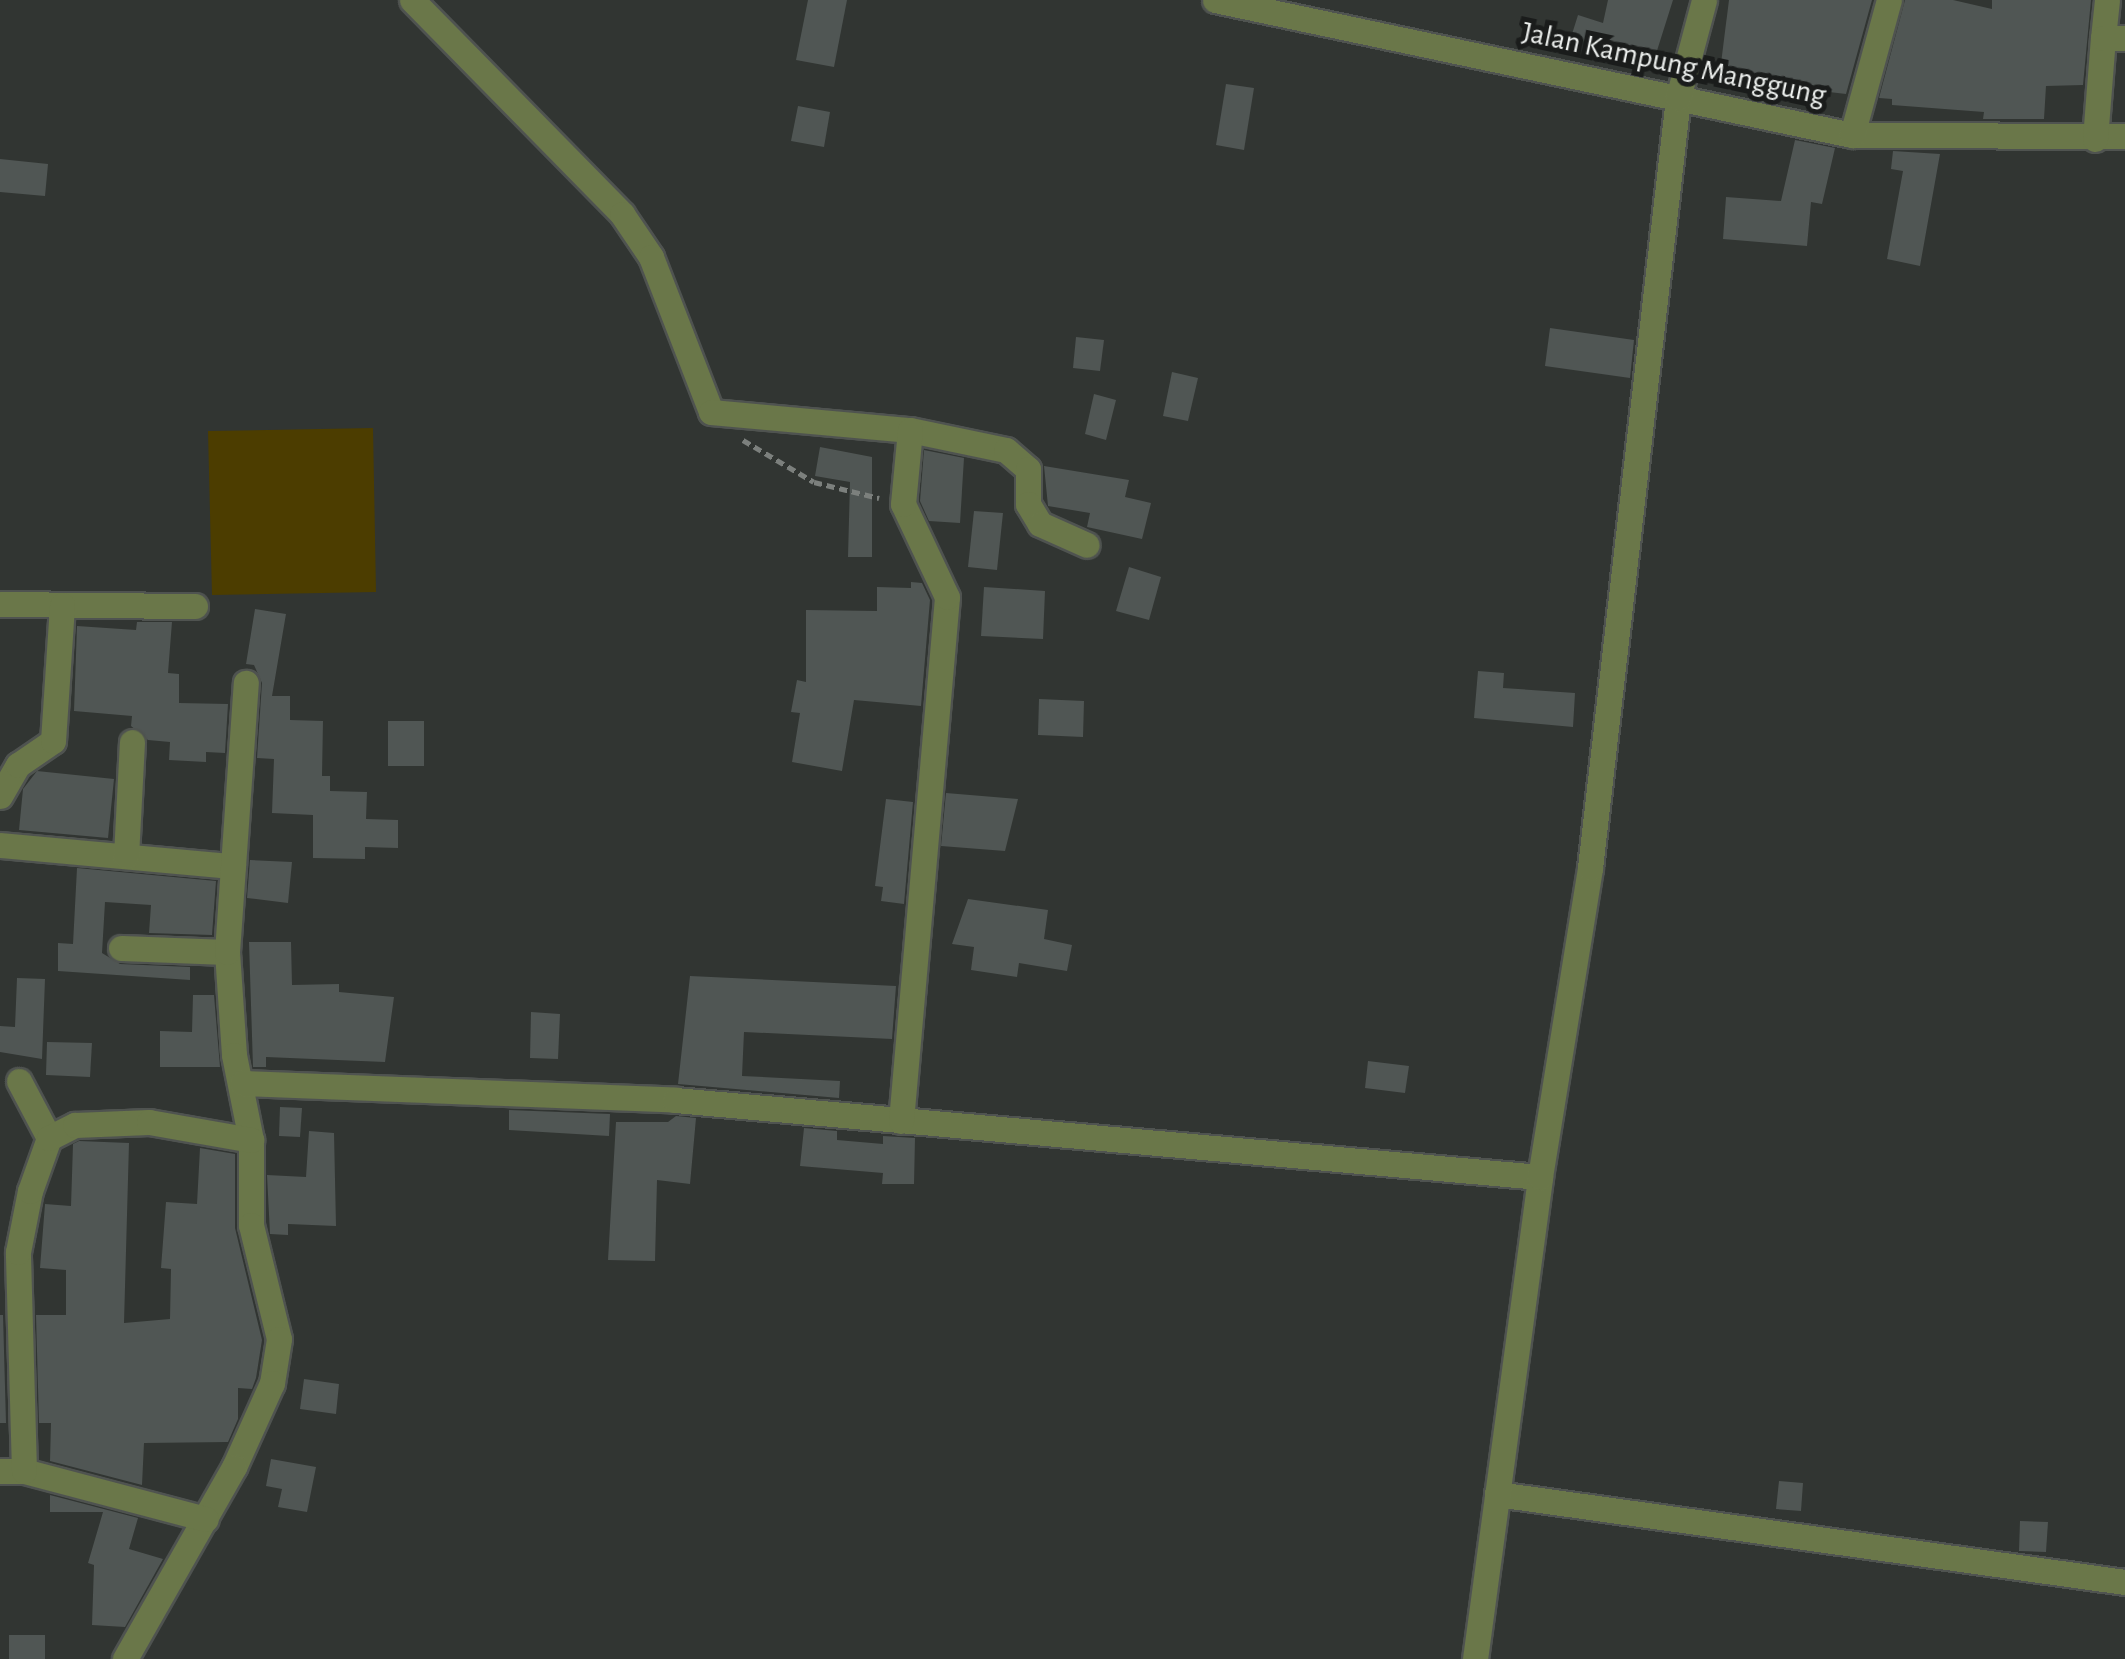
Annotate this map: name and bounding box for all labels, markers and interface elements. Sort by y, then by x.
street label: Jalan Kampung Manggung [1519,14,1829,114]

